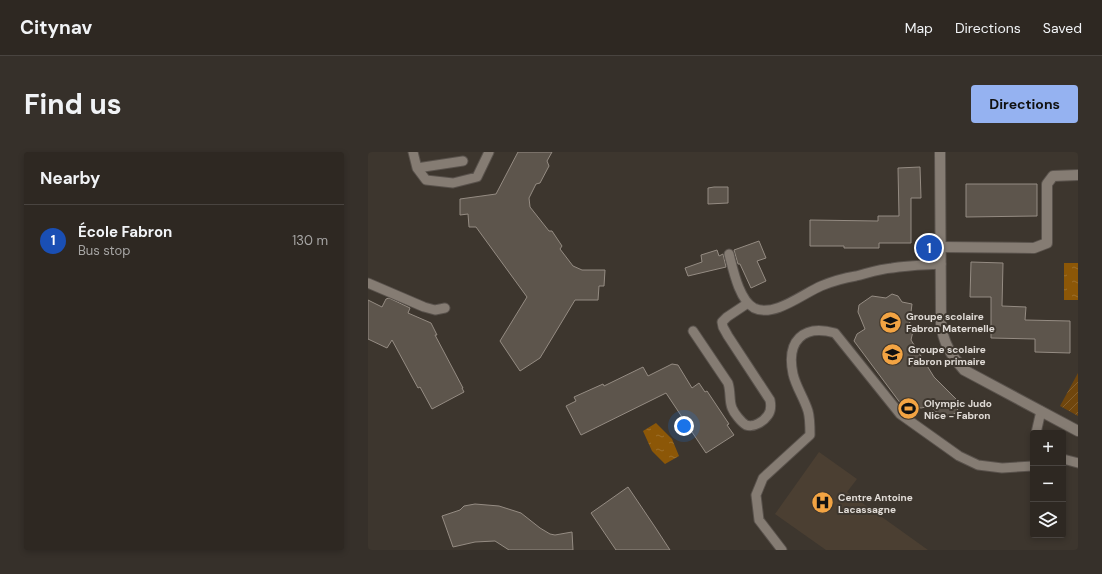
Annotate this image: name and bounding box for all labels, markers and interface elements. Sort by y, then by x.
text: Citynav [20,15,92,40]
text: Map [905,19,933,37]
text: Directions [955,19,1021,37]
text: Saved [1043,19,1082,37]
button: Directions [971,85,1078,123]
text: Find us [24,86,122,123]
text: Nearby [40,167,100,189]
text: École Fabron [78,222,172,242]
text: 1 [51,232,55,249]
text: 130 m [292,232,328,249]
pin: 1 [916,233,942,263]
text: Bus stop [78,242,130,259]
school or university icon: Groupe scolaire Fabron Maternelle [877,309,903,335]
place label: Groupe scolaire Fabron Maternelle [906,310,995,335]
school or university icon: Groupe scolaire Fabron primaire [880,342,906,368]
place label: Groupe scolaire Fabron primaire [908,343,986,368]
sports icon: Olympic Judo Nice - Fabron [895,396,921,422]
place label: Olympic Judo Nice - Fabron [924,397,992,422]
your location [674,416,694,436]
map controls [1030,430,1066,538]
button: + [1030,430,1066,466]
button: − [1030,466,1066,502]
hospital icon: Centre Antoine Lacassagne [809,490,835,516]
place label: Centre Antoine Lacassagne [838,491,913,516]
button: layers [1030,502,1066,538]

